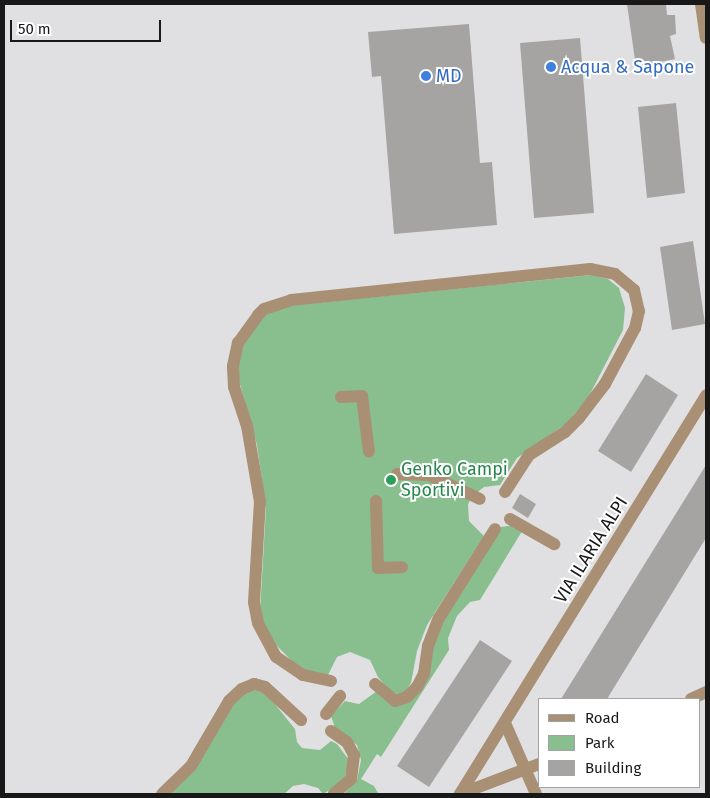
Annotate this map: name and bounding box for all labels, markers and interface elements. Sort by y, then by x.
scale bar [12,10,164,42]
text: 50 m [18,20,51,38]
place label: Acqua & Sapone [561,56,694,78]
marker: Acqua & Sapone [545,61,557,73]
place label: MD [436,65,462,87]
marker: MD [420,70,432,82]
place label: Genko Campi Sportivi [401,459,508,502]
marker: Genko Campi Sportivi [385,474,397,486]
street label: VIA ILARIA ALPI [550,493,632,607]
legend [538,698,700,788]
text: Road [585,709,620,727]
text: Park [585,734,615,752]
text: Building [585,759,641,777]

